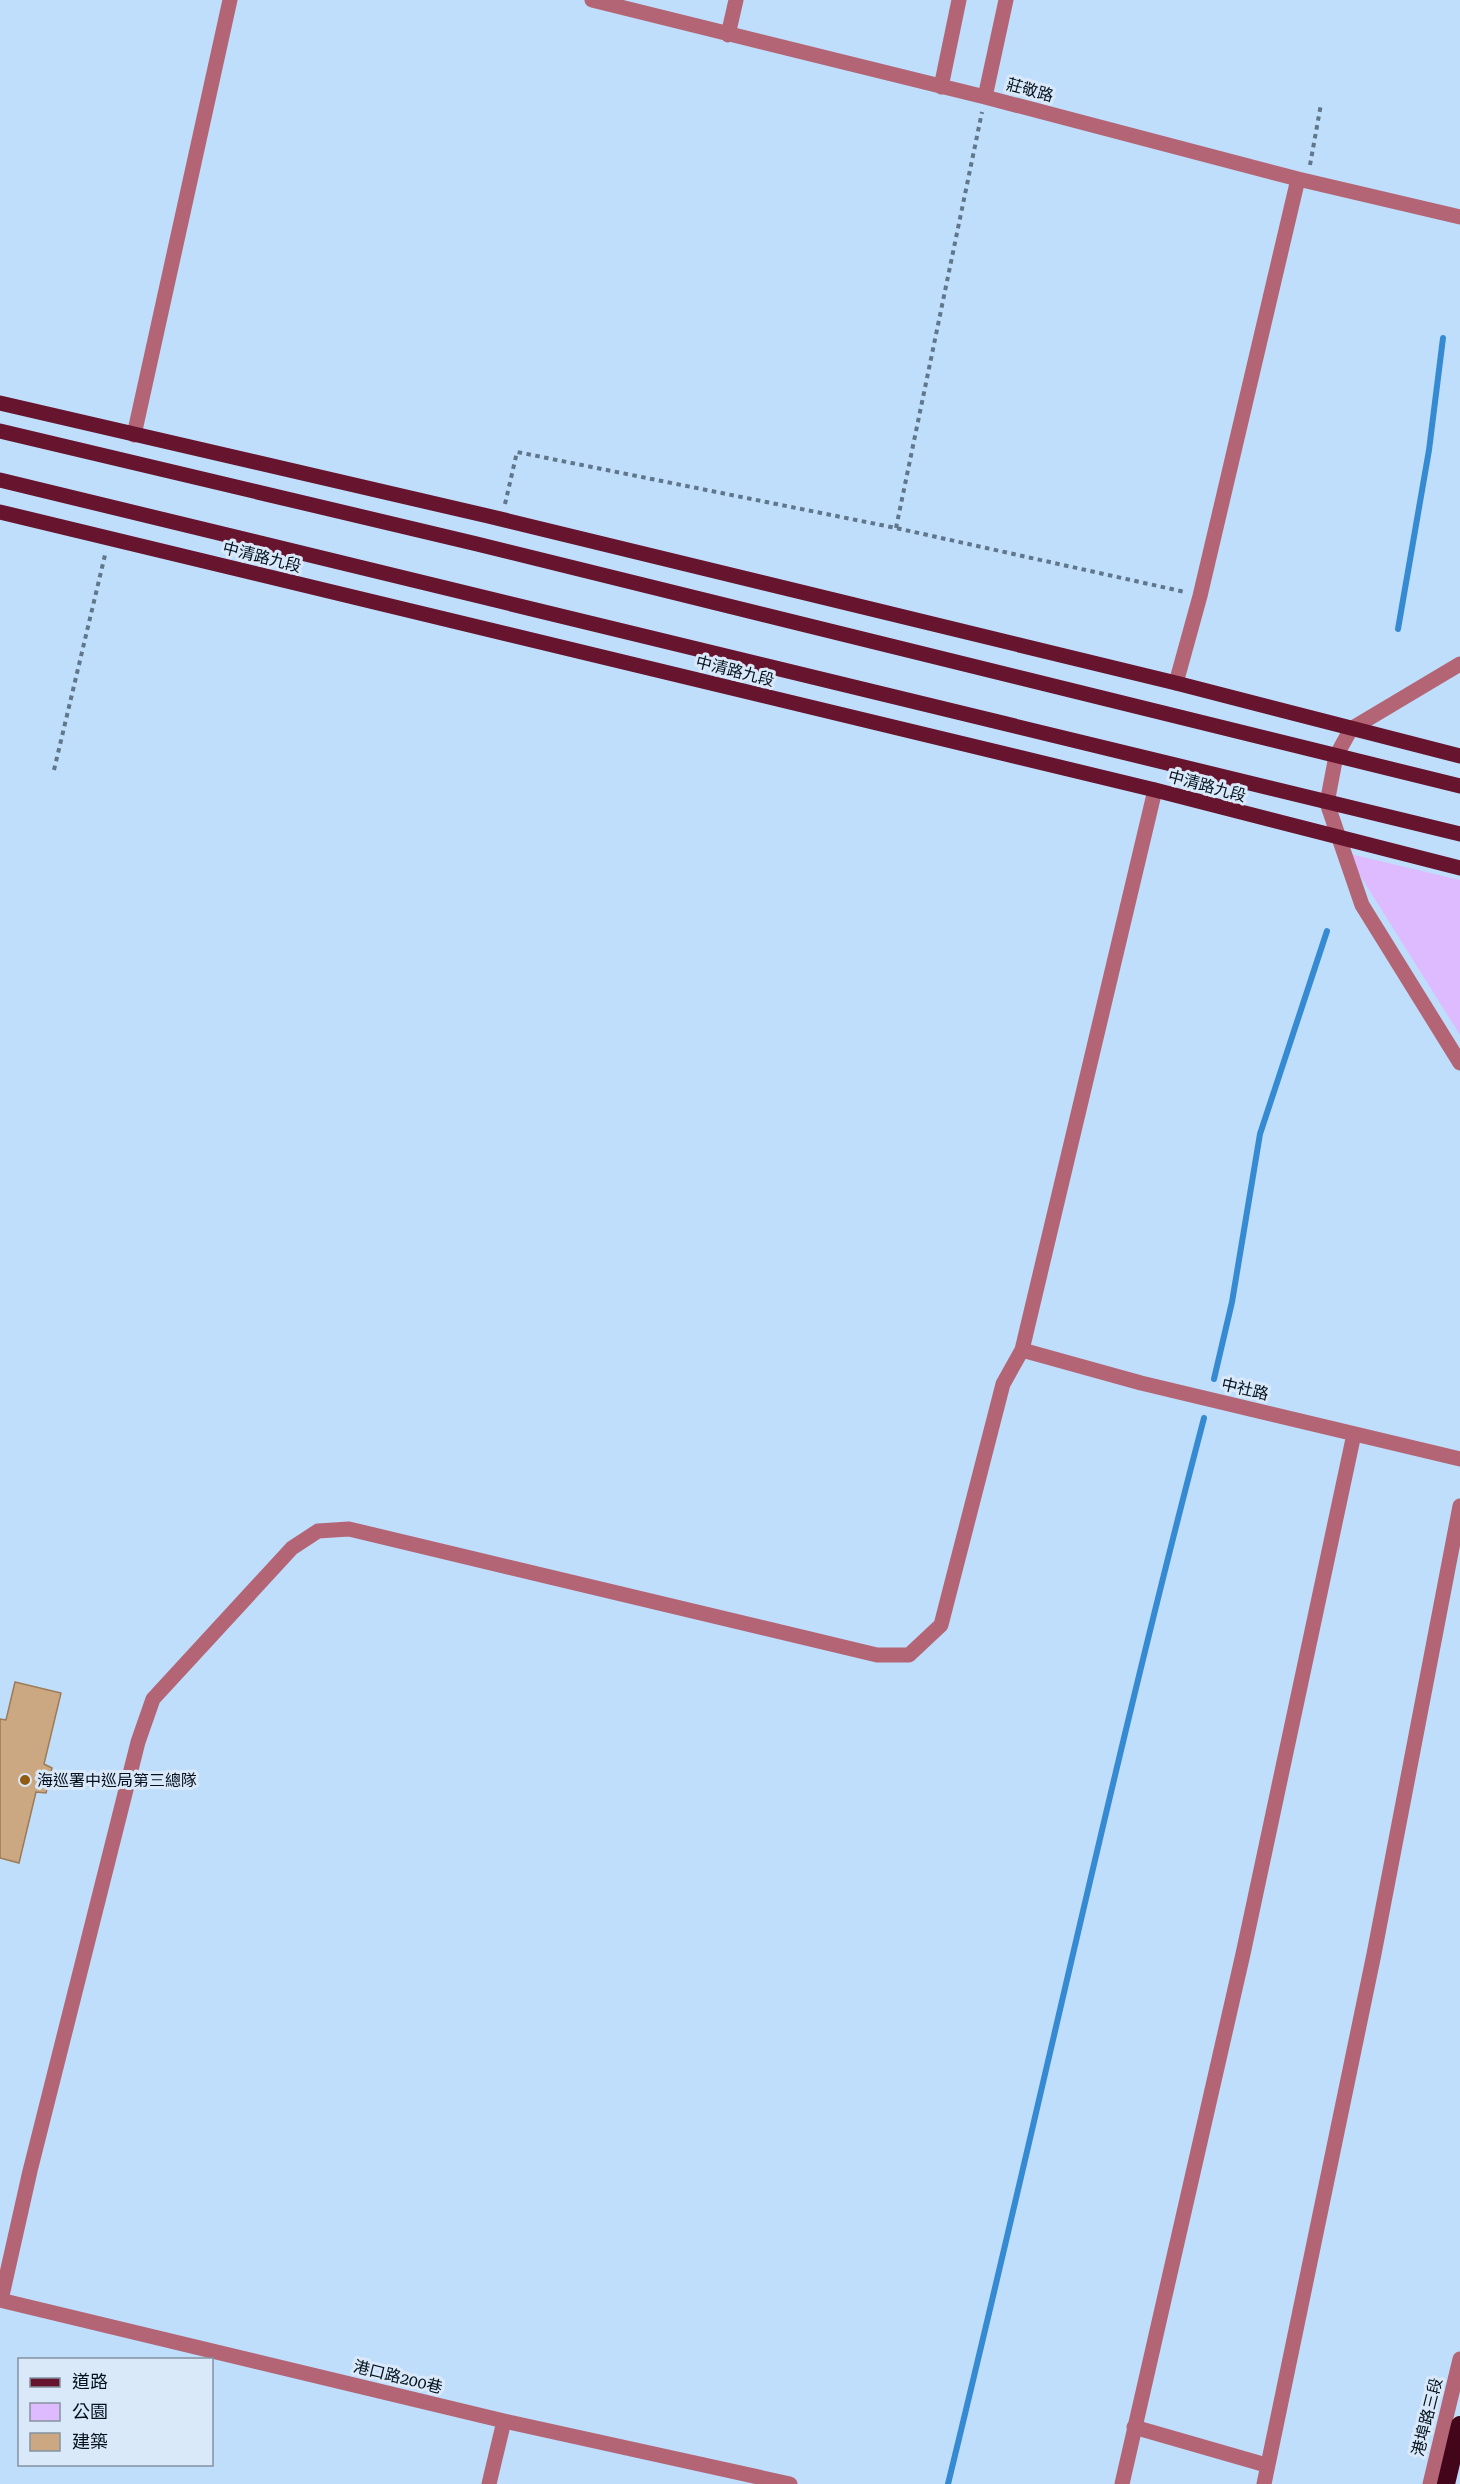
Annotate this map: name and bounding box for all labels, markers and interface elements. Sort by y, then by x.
street label: 莊敬路 [1004,75,1056,105]
street label: 中清路九段 [221,538,303,576]
street label: 中清路九段 [694,652,776,690]
street label: 中清路九段 [1166,766,1248,806]
street label: 中社路 [1219,1374,1271,1404]
place label: 海巡署中巡局第三總隊 [37,1771,197,1790]
marker: 海巡署中巡局第三總隊 [18,1773,32,1787]
street label: 港口路200巷 [352,2357,444,2397]
legend [18,2358,213,2466]
text: 道路 [72,2371,108,2392]
street label: 港埠路三段 [1408,2376,1446,2458]
text: 公園 [72,2401,108,2422]
text: 建築 [72,2431,108,2452]

